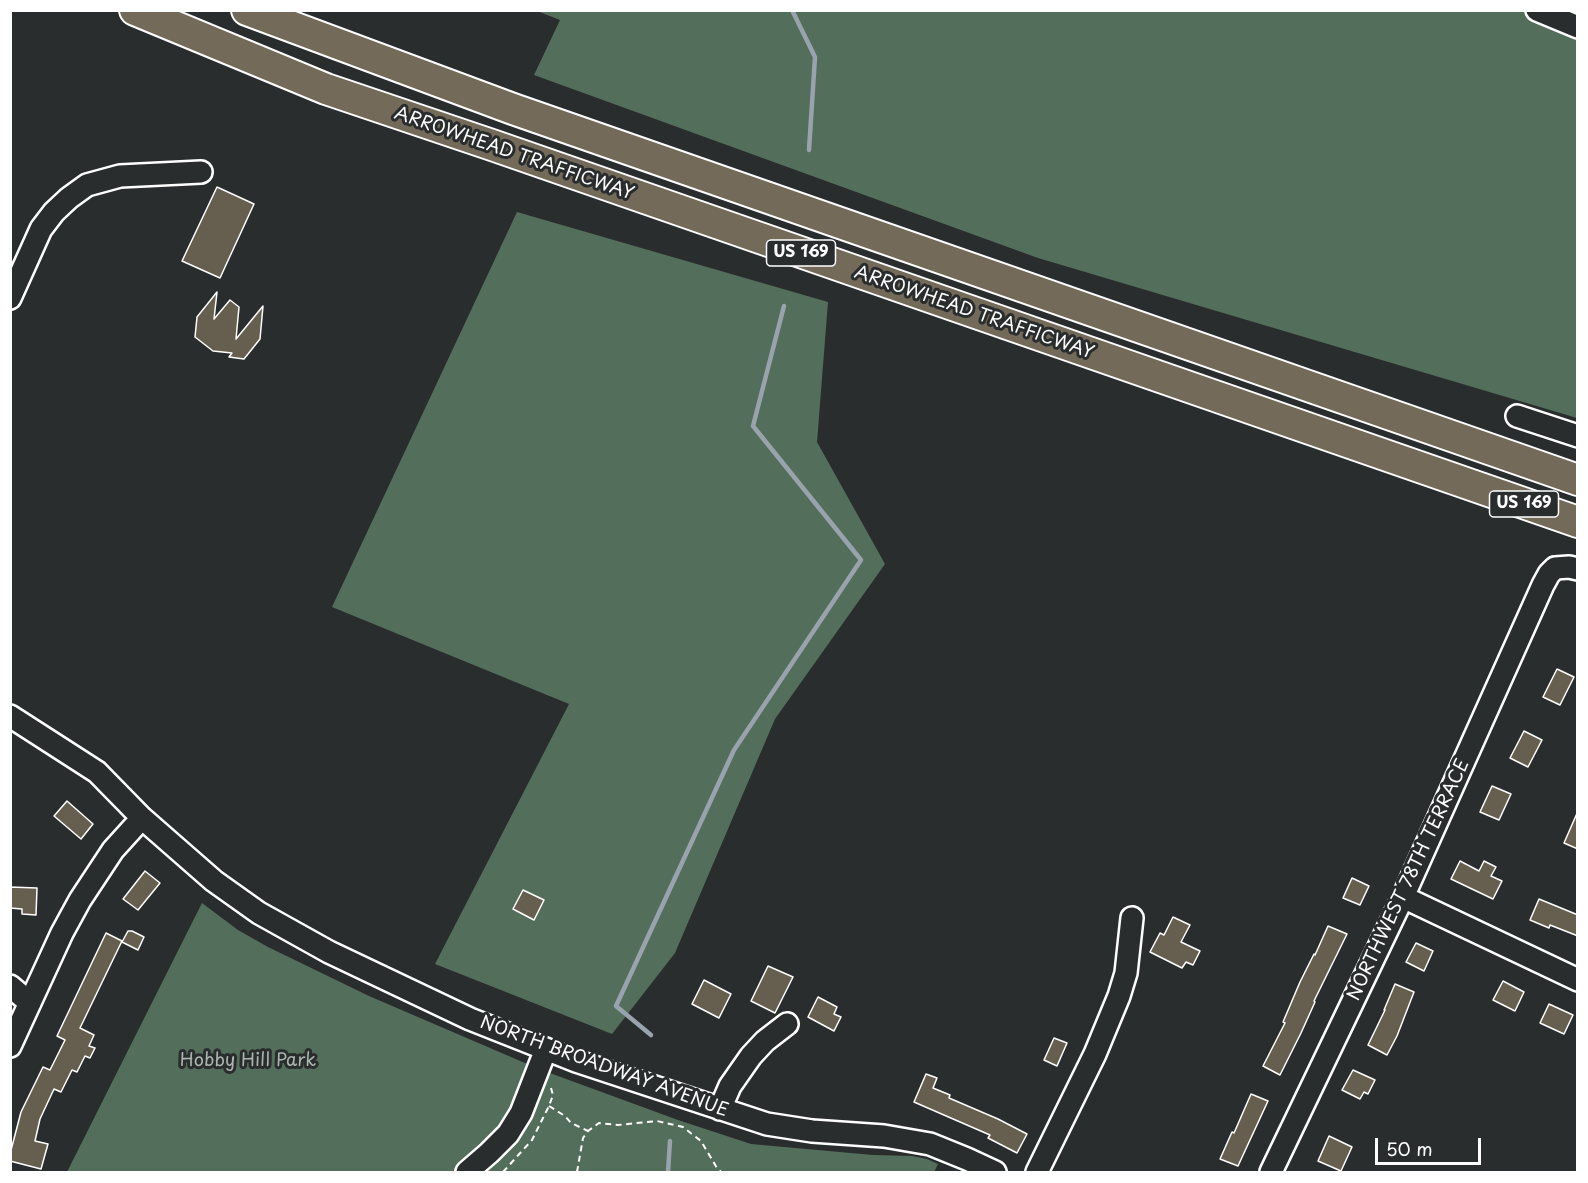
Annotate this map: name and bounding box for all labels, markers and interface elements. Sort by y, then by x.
street label: ARROWHEAD TRAFFICWAY [391,103,637,205]
road number: US 169 [766,240,836,266]
street label: ARROWHEAD TRAFFICWAY [851,262,1097,364]
road number: US 169 [1490,491,1558,517]
street label: NORTHWEST 78TH TERRACE [1343,756,1475,1004]
street label: NORTH BROADWAY AVENUE [477,1012,731,1122]
park label: Hobby Hill Park [180,1050,316,1072]
scale bar [1378,1126,1484,1164]
text: 50 m [1386,1135,1433,1162]

